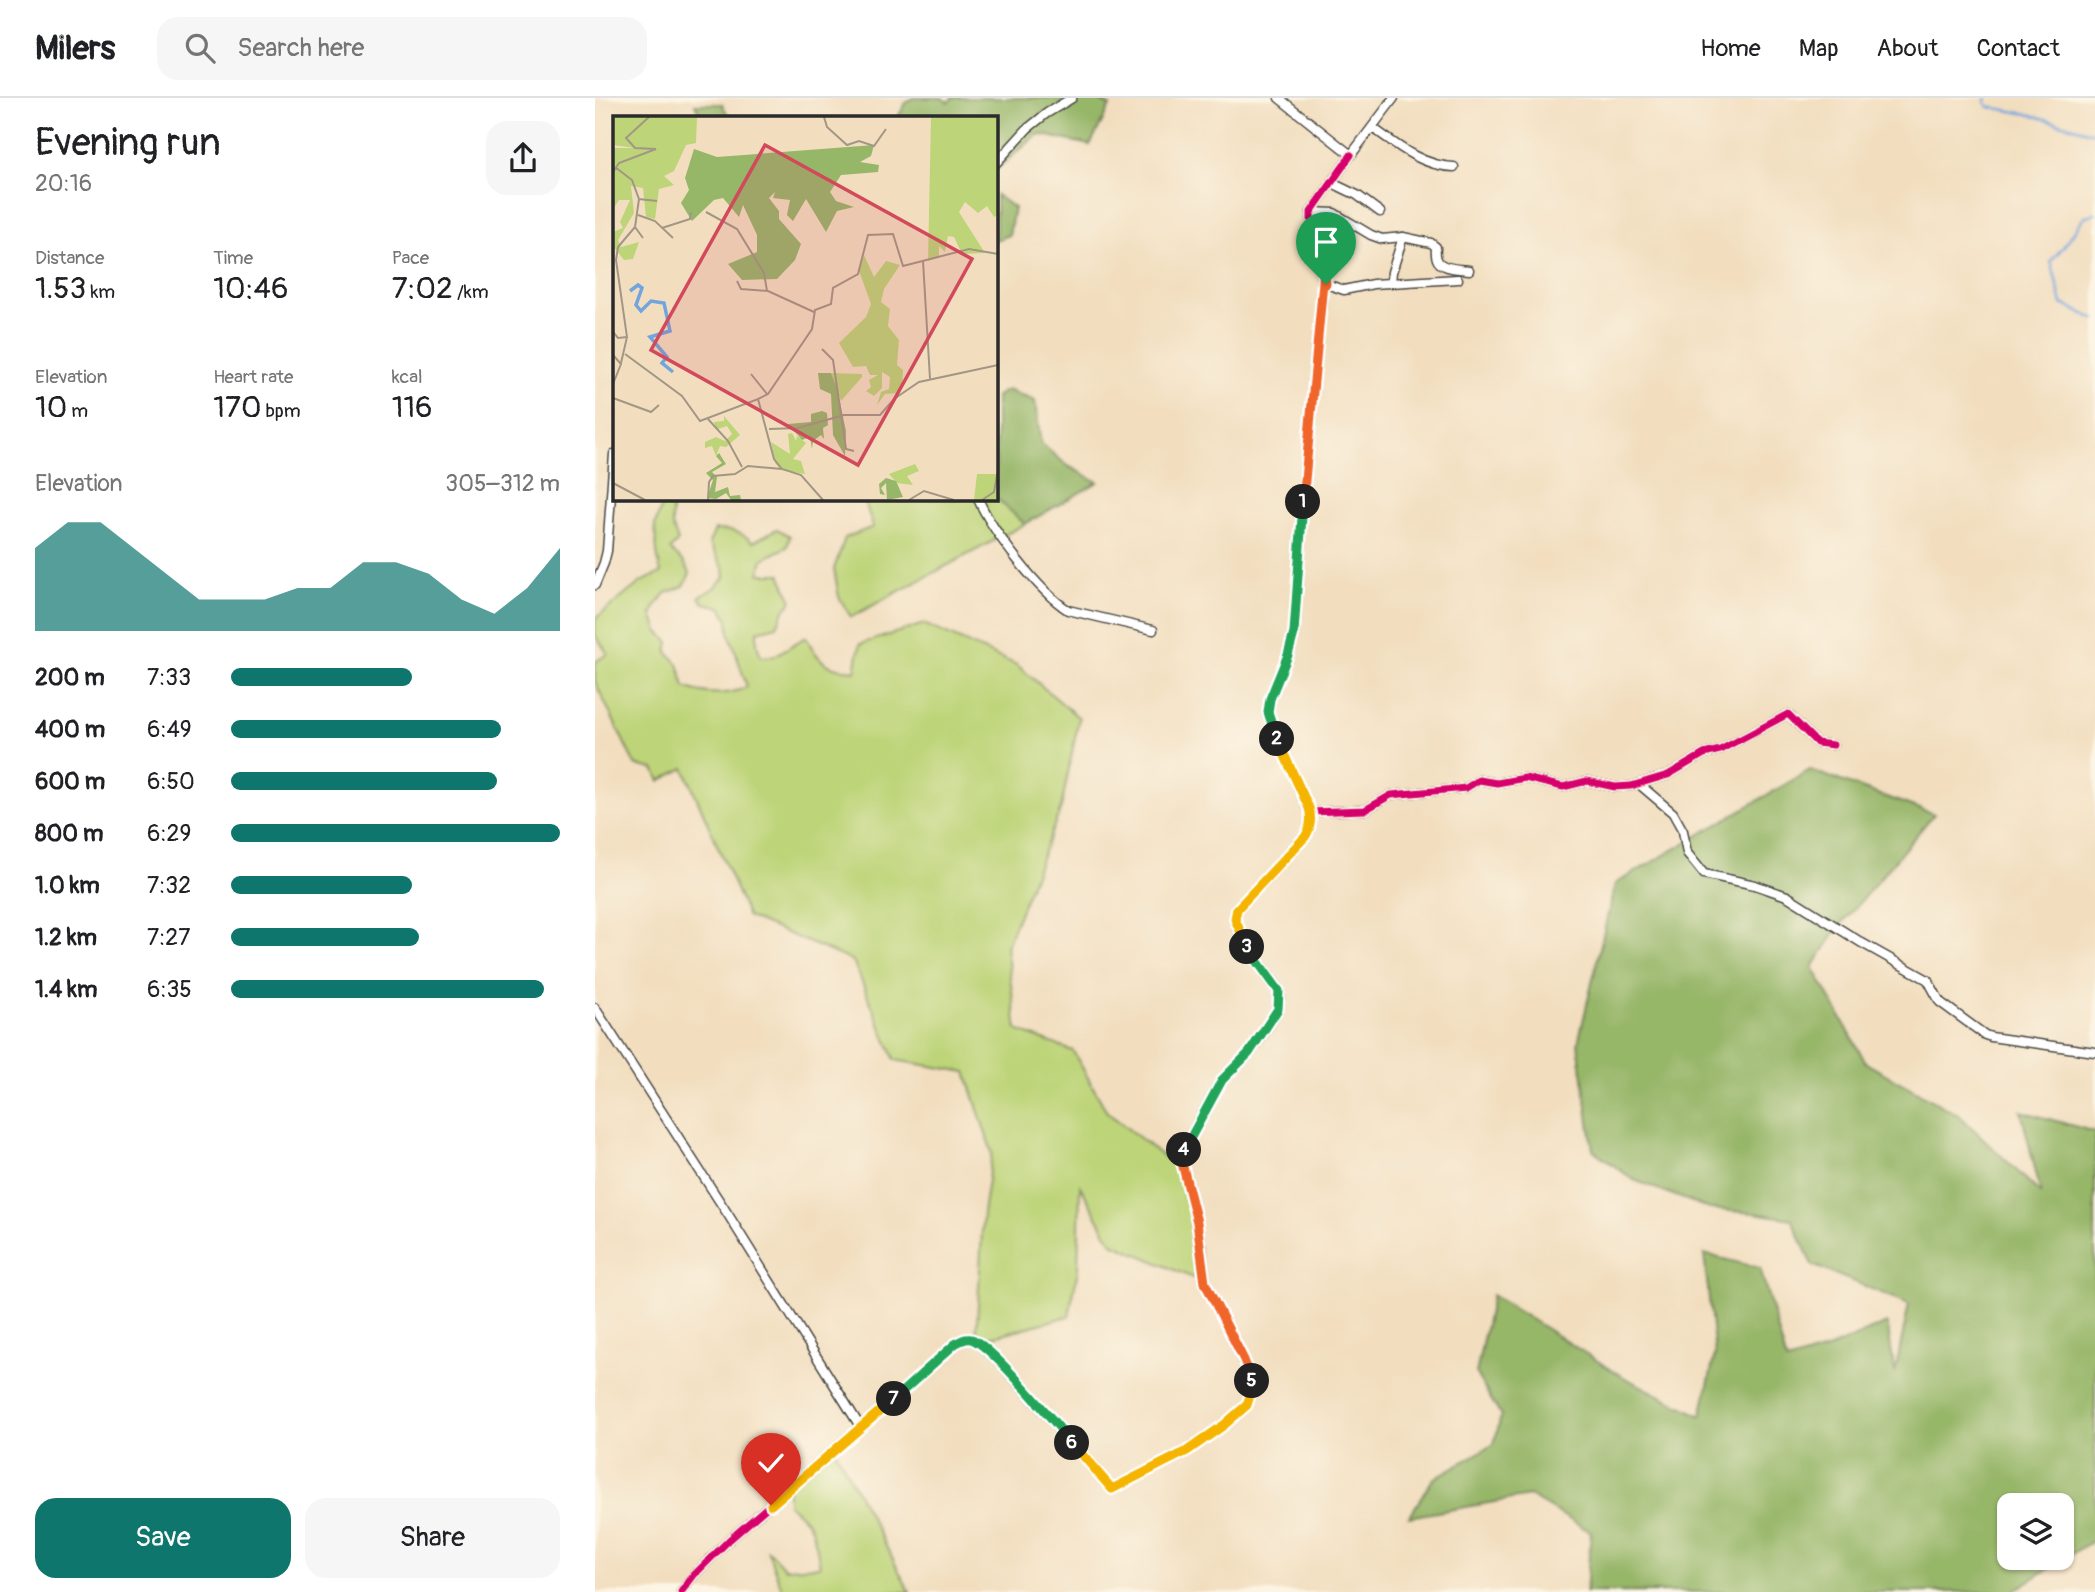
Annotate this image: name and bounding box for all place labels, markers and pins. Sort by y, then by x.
pin [1296,212,1356,284]
pin: 1 [1285,484,1321,520]
pin: 2 [1259,722,1295,756]
pin: 3 [1229,930,1265,964]
pin: 4 [1167,1132,1201,1168]
pin: 5 [1235,1364,1269,1398]
pin: 7 [877,1382,911,1416]
pin: 6 [1055,1426,1089,1460]
pin [741,1433,801,1505]

